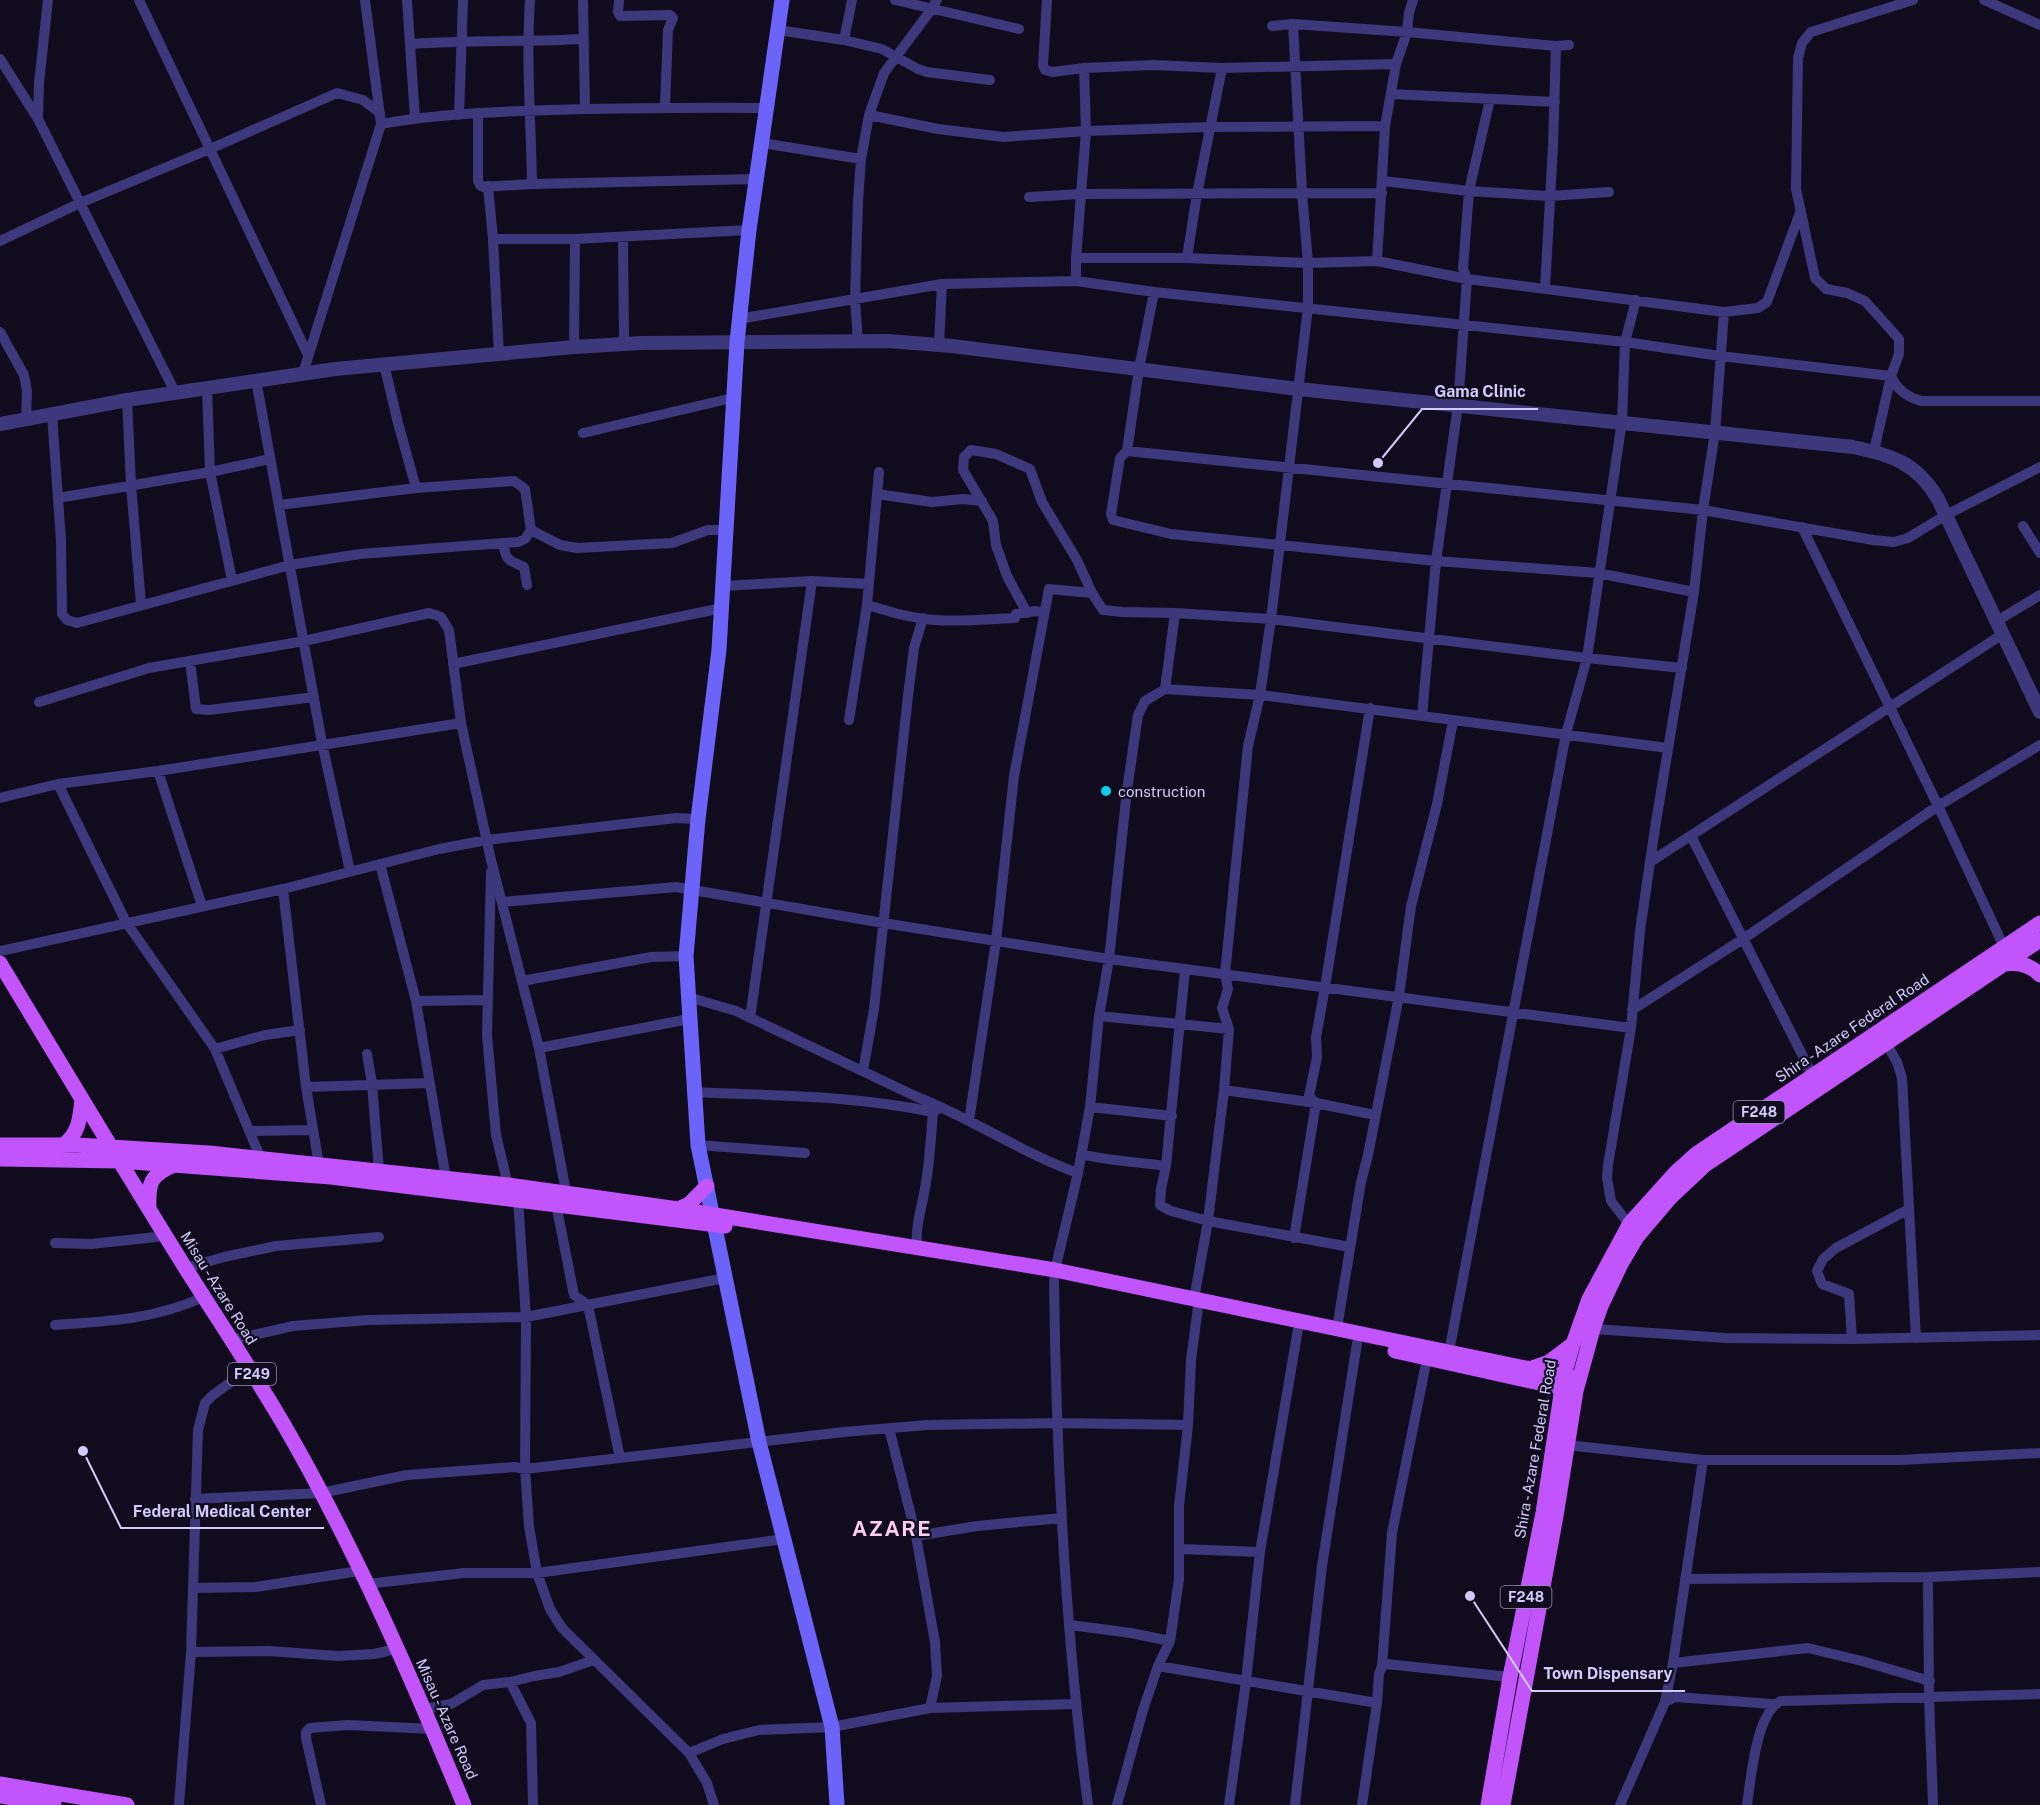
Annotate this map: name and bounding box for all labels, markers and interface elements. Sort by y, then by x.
callout: Gama Clinic [1422,375,1538,409]
text: Gama Clinic [1434,382,1526,401]
place label: construction [1118,783,1205,800]
marker: construction [1099,784,1113,798]
street label: Shira - Azare Federal Road [1772,970,1932,1086]
road number: F248 [1734,1101,1784,1123]
street label: Misau - Azare Road [177,1228,261,1348]
street label: Shira - Azare Federal Road [1511,1358,1559,1540]
road number: F249 [228,1363,276,1385]
callout: Federal Medical Center [121,1494,324,1528]
text: Federal Medical Center [133,1502,312,1521]
district label: AZARE [852,1516,932,1541]
road number: F248 [1500,1586,1552,1608]
street label: Misau - Azare Road [413,1656,481,1782]
callout: Town Dispensary [1532,1657,1685,1691]
text: Town Dispensary [1543,1664,1673,1683]

